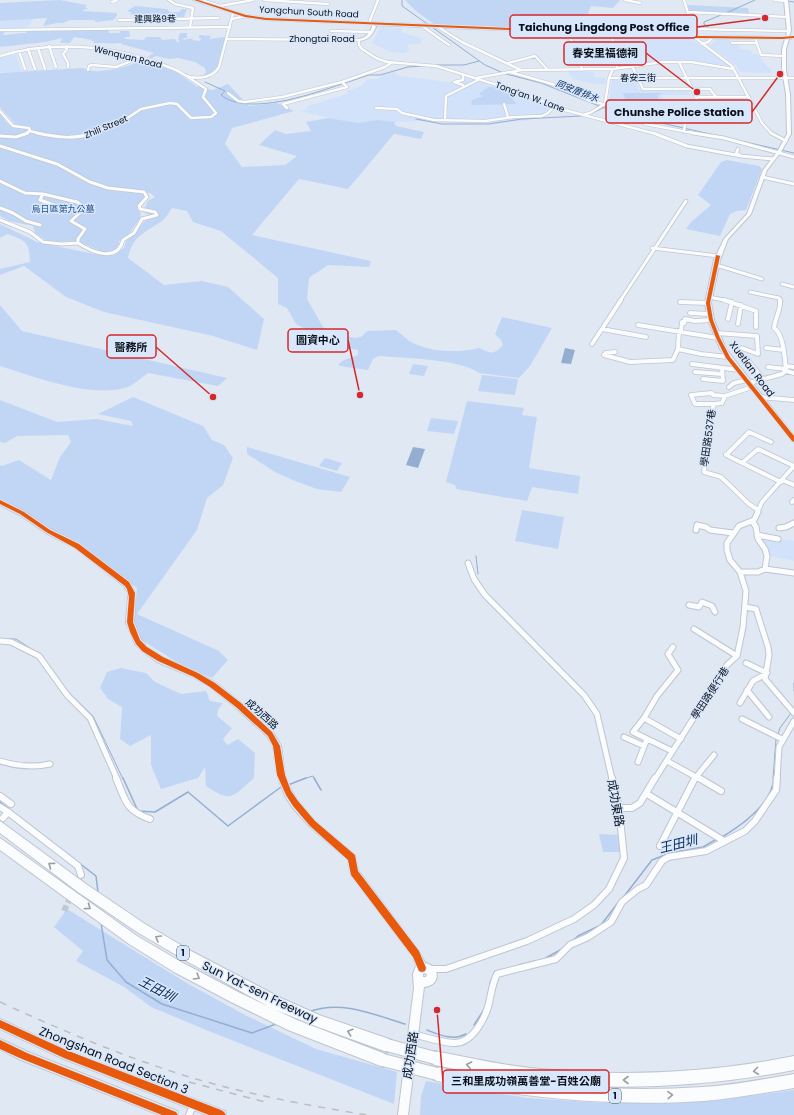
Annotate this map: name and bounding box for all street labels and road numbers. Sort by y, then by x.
street label: Yongchun South Road [259,3,359,21]
street label: 建興路9巷 [134,13,176,25]
street label: Zhongtai Road [289,33,355,45]
street label: Wenquan Road [93,43,163,71]
street label: 春安三街 [620,72,656,84]
street label: Tong’an W. Lane [494,79,567,115]
street label: Zhili Street [82,112,130,142]
street label: Xuetian Road [726,338,778,400]
street label: 學田路537巷 [697,408,719,468]
street label: 學田路便行巷 [687,664,733,722]
street label: 成功西路 [242,695,282,733]
street label: 成功東路 [603,778,629,828]
road number: 1 [177,946,189,960]
street label: Sun Yat-sen Freeway [199,957,321,1027]
street label: Zhongshan Road Section 3 [37,1022,191,1098]
street label: 成功西路 [398,1030,422,1080]
road number: 1 [609,1089,621,1103]

